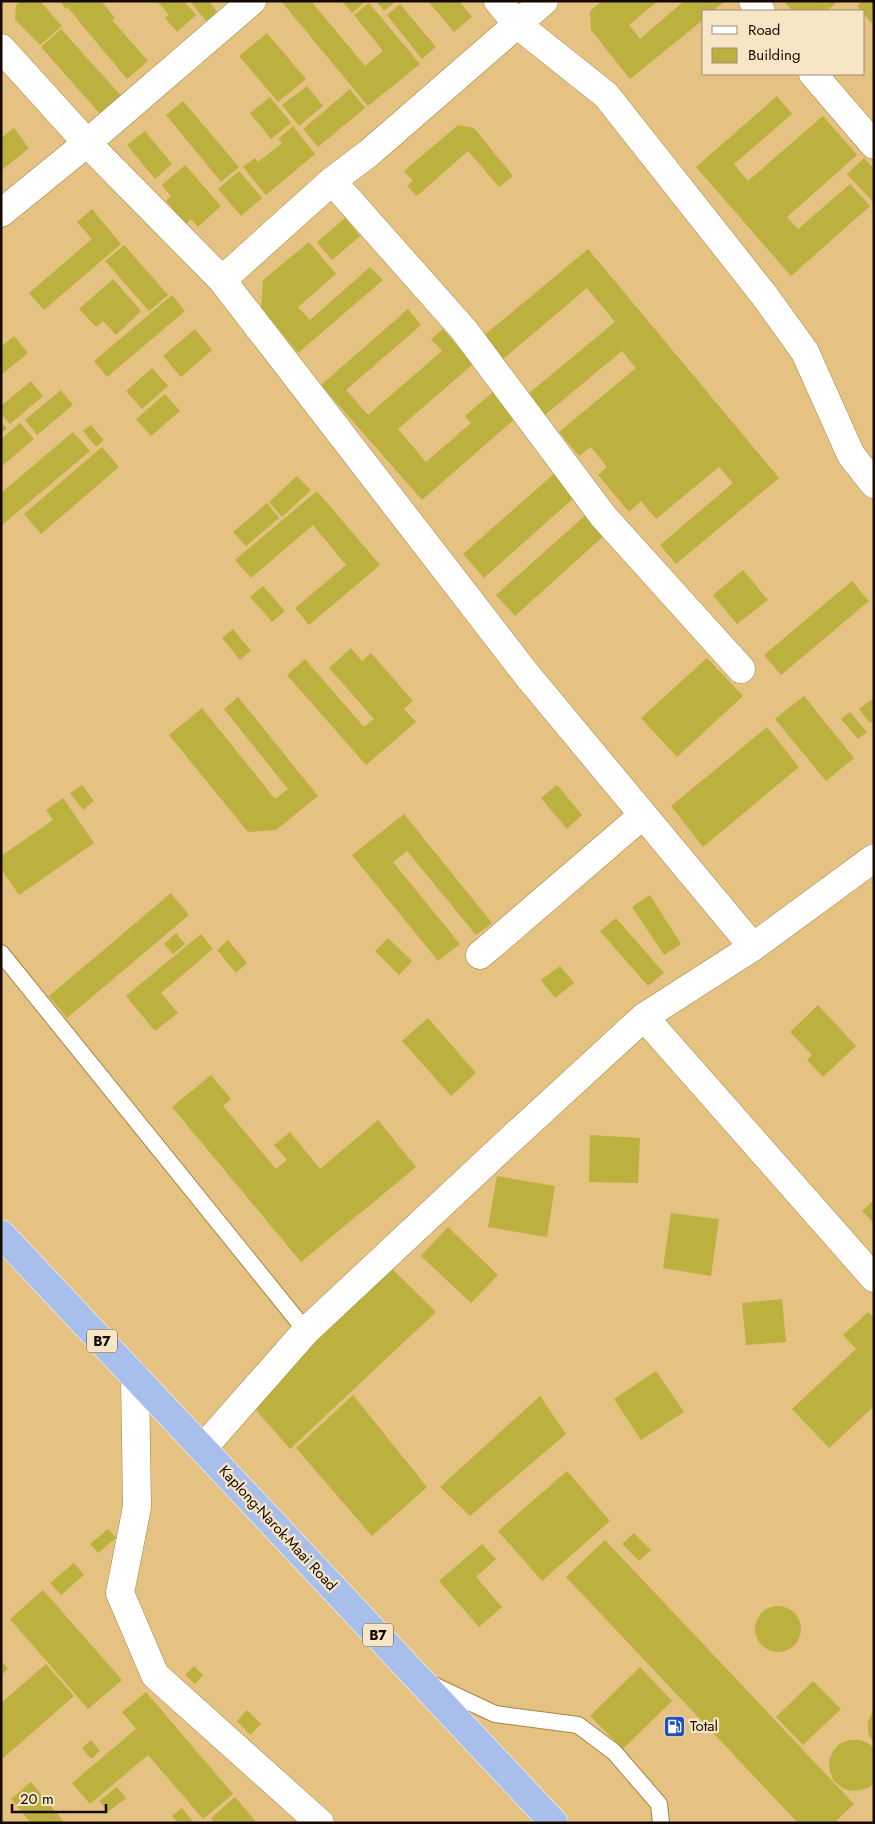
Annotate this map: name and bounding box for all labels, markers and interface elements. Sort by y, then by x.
legend [702,10,865,75]
text: Road [748,19,780,41]
text: Building [748,44,800,66]
road number: B7 [87,1330,117,1352]
street label: Kaplong-Narok-Maai Road [214,1460,342,1596]
road number: B7 [363,1624,393,1646]
fuel station icon: Total [662,1714,686,1738]
place label: Total [690,1715,718,1737]
scale bar [12,1782,106,1814]
text: 20 m [20,1788,54,1810]

